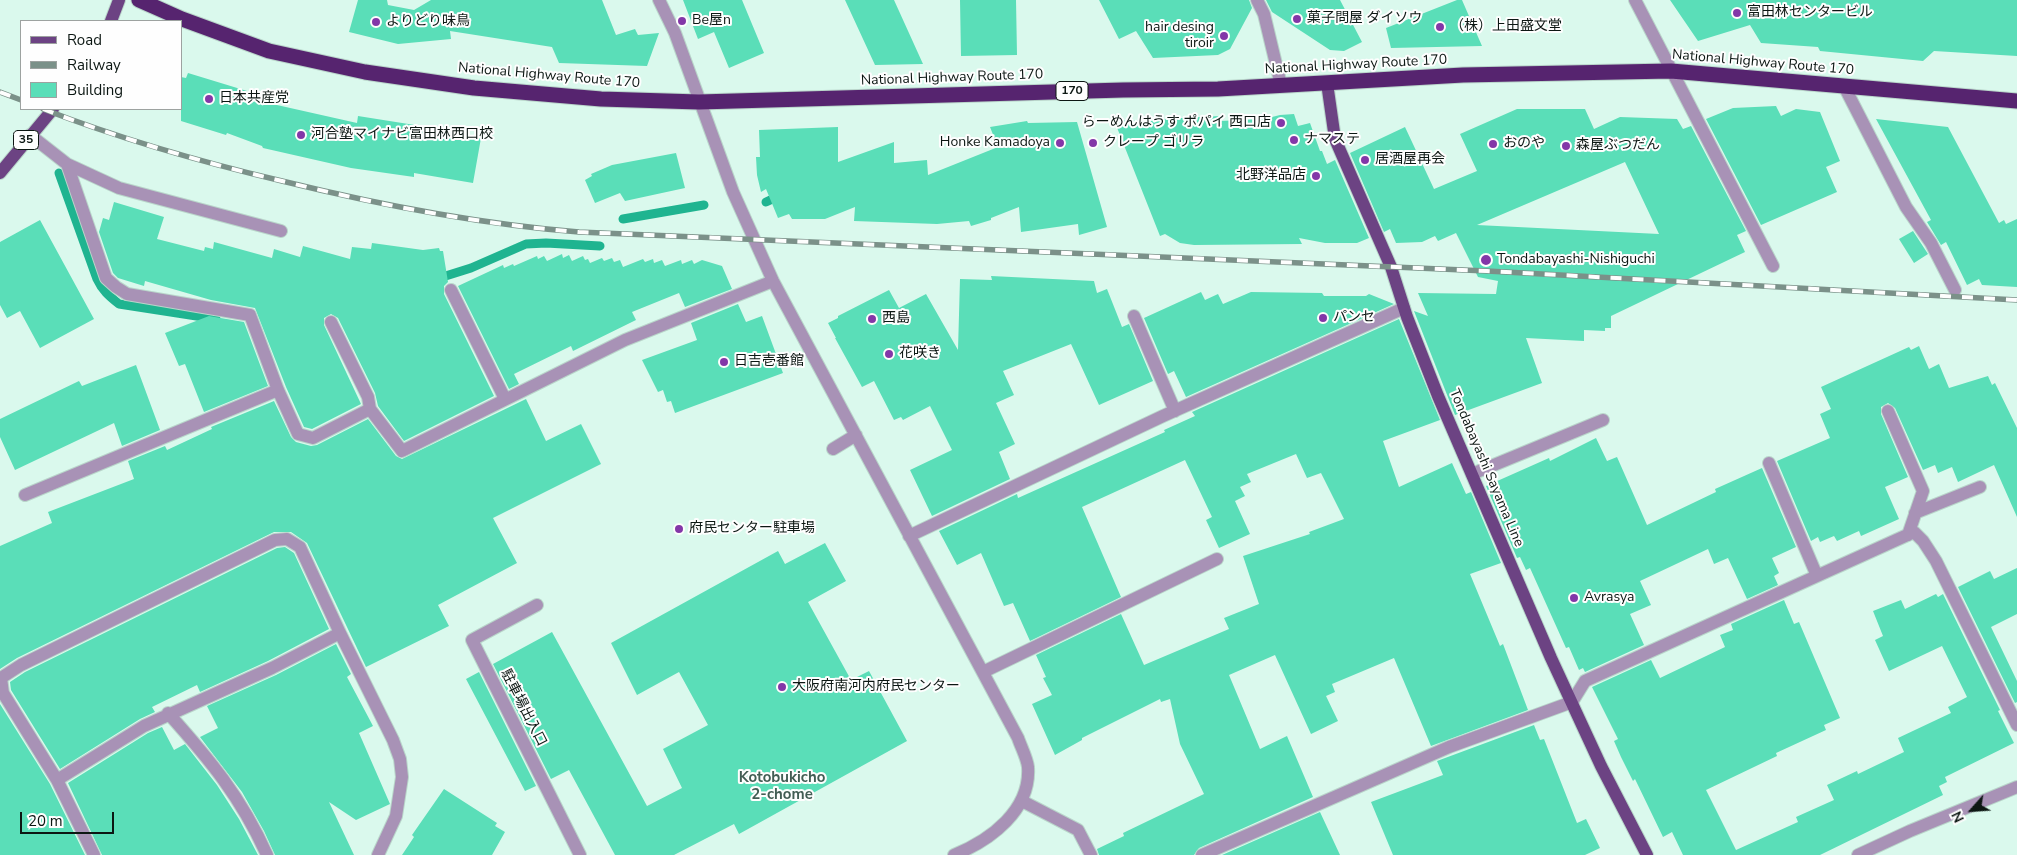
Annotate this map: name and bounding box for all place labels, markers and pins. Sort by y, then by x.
place label: 富田林センタービル [1747,5,1873,21]
marker: 富田林センタービル [1731,7,1743,19]
place label: 菓子問屋 ダイソウ [1307,11,1423,27]
place label: Be屋n [692,13,731,29]
marker: 菓子問屋 ダイソウ [1291,13,1303,25]
place label: よりどり味鳥 [386,14,470,30]
marker: Be屋n [676,15,688,27]
marker: よりどり味鳥 [370,16,382,28]
place label: （株）上田盛文堂 [1450,19,1562,35]
place label: hair desing tiroir [1145,20,1214,52]
marker: （株）上田盛文堂 [1434,21,1446,33]
marker: hair desing tiroir [1218,30,1230,42]
place label: 日本共産党 [219,91,289,107]
marker: 日本共産党 [203,93,215,105]
place label: らーめんはうす ポパイ 西口店 [1082,115,1271,131]
marker: らーめんはうす ポパイ 西口店 [1275,117,1287,129]
place label: 河合塾マイナビ富田林西口校 [311,127,493,143]
marker: 河合塾マイナビ富田林西口校 [295,129,307,141]
place label: ナマステ [1304,132,1360,148]
marker: ナマステ [1288,134,1300,146]
place label: Honke Kamadoya [940,135,1050,151]
place label: クレープ ゴリラ [1103,135,1205,151]
place label: おのや [1503,136,1545,152]
marker: Honke Kamadoya [1054,137,1066,149]
marker: クレープ ゴリラ [1087,137,1099,149]
marker: おのや [1487,138,1499,150]
place label: 森屋ぶつだん [1576,138,1660,154]
marker: 森屋ぶつだん [1560,140,1572,152]
place label: 居酒屋再会 [1375,152,1445,168]
marker: 居酒屋再会 [1359,154,1371,166]
place label: 北野洋品店 [1236,168,1306,184]
marker: 北野洋品店 [1310,170,1322,182]
place label: Tondabayashi-Nishiguchi [1497,252,1655,268]
marker: Tondabayashi-Nishiguchi [1479,253,1493,267]
place label: パンセ [1333,310,1375,326]
place label: 西島 [882,311,910,327]
marker: パンセ [1317,312,1329,324]
marker: 西島 [866,313,878,325]
place label: 花咲き [899,346,941,362]
marker: 花咲き [883,348,895,360]
place label: 日吉壱番館 [734,354,804,370]
marker: 日吉壱番館 [718,356,730,368]
place label: 府民センター駐車場 [689,521,815,537]
marker: 府民センター駐車場 [673,523,685,535]
place label: Avrasya [1584,590,1634,606]
marker: Avrasya [1568,592,1580,604]
place label: 大阪府南河内府民センター [792,679,960,695]
marker: 大阪府南河内府民センター [776,681,788,693]

